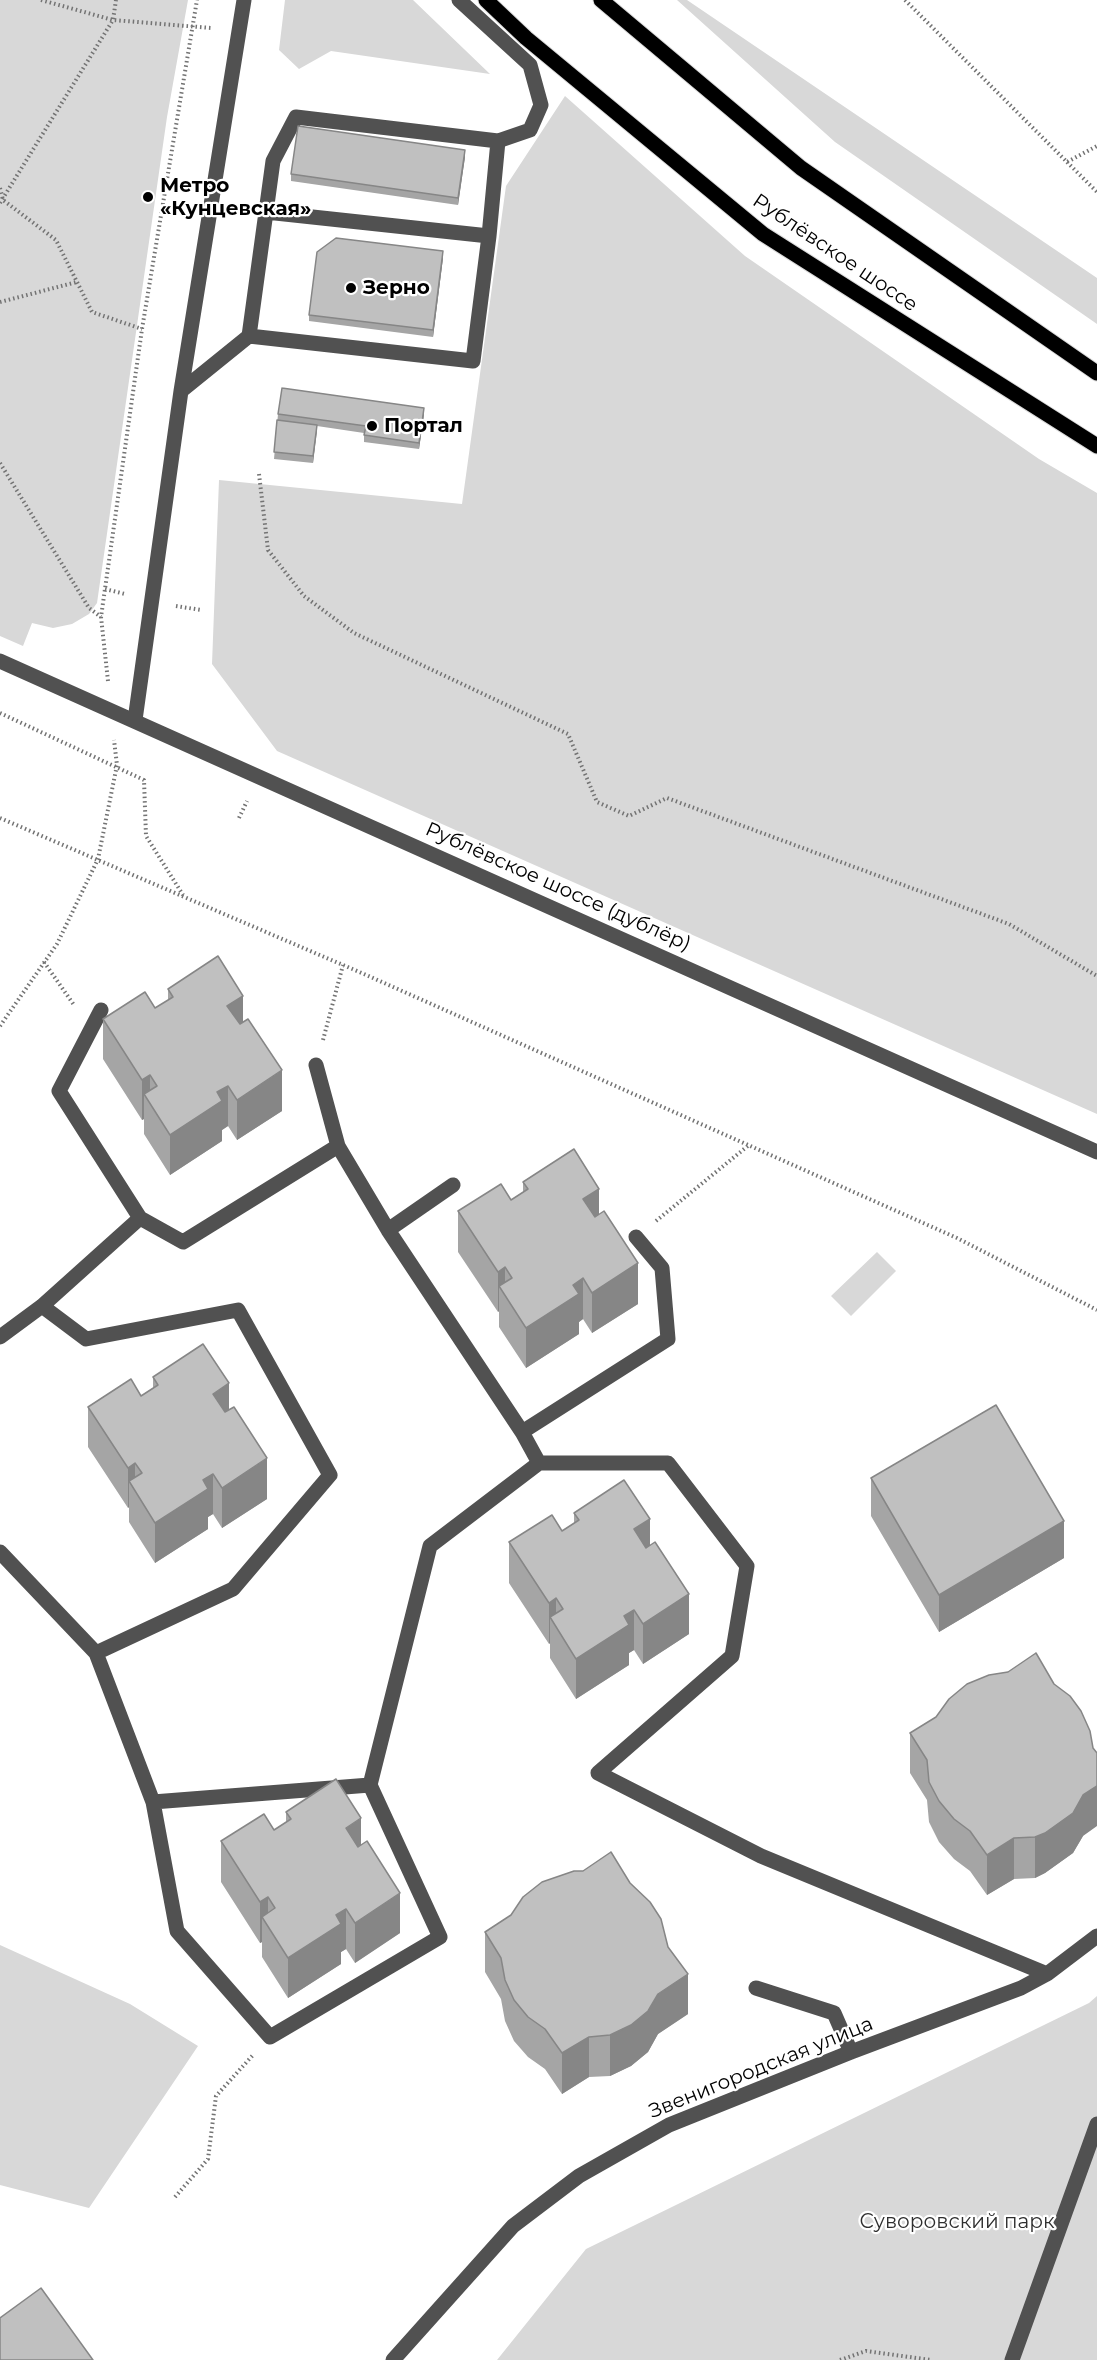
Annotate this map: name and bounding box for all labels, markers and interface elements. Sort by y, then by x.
place label: Метро «Кунцевская» [160,174,311,221]
street label: Рублёвское шоссе [748,189,922,317]
marker: Метро «Кунцевская» [141,190,155,204]
place label: Зерно [363,276,430,300]
marker: Зерно [344,281,358,295]
place label: Портал [384,414,463,438]
marker: Портал [365,419,379,433]
street label: Рублёвское шоссе (дублёр) [422,817,694,957]
street label: Звенигородская улица [645,2012,877,2124]
park label: Суворовский парк [859,2210,1055,2234]

